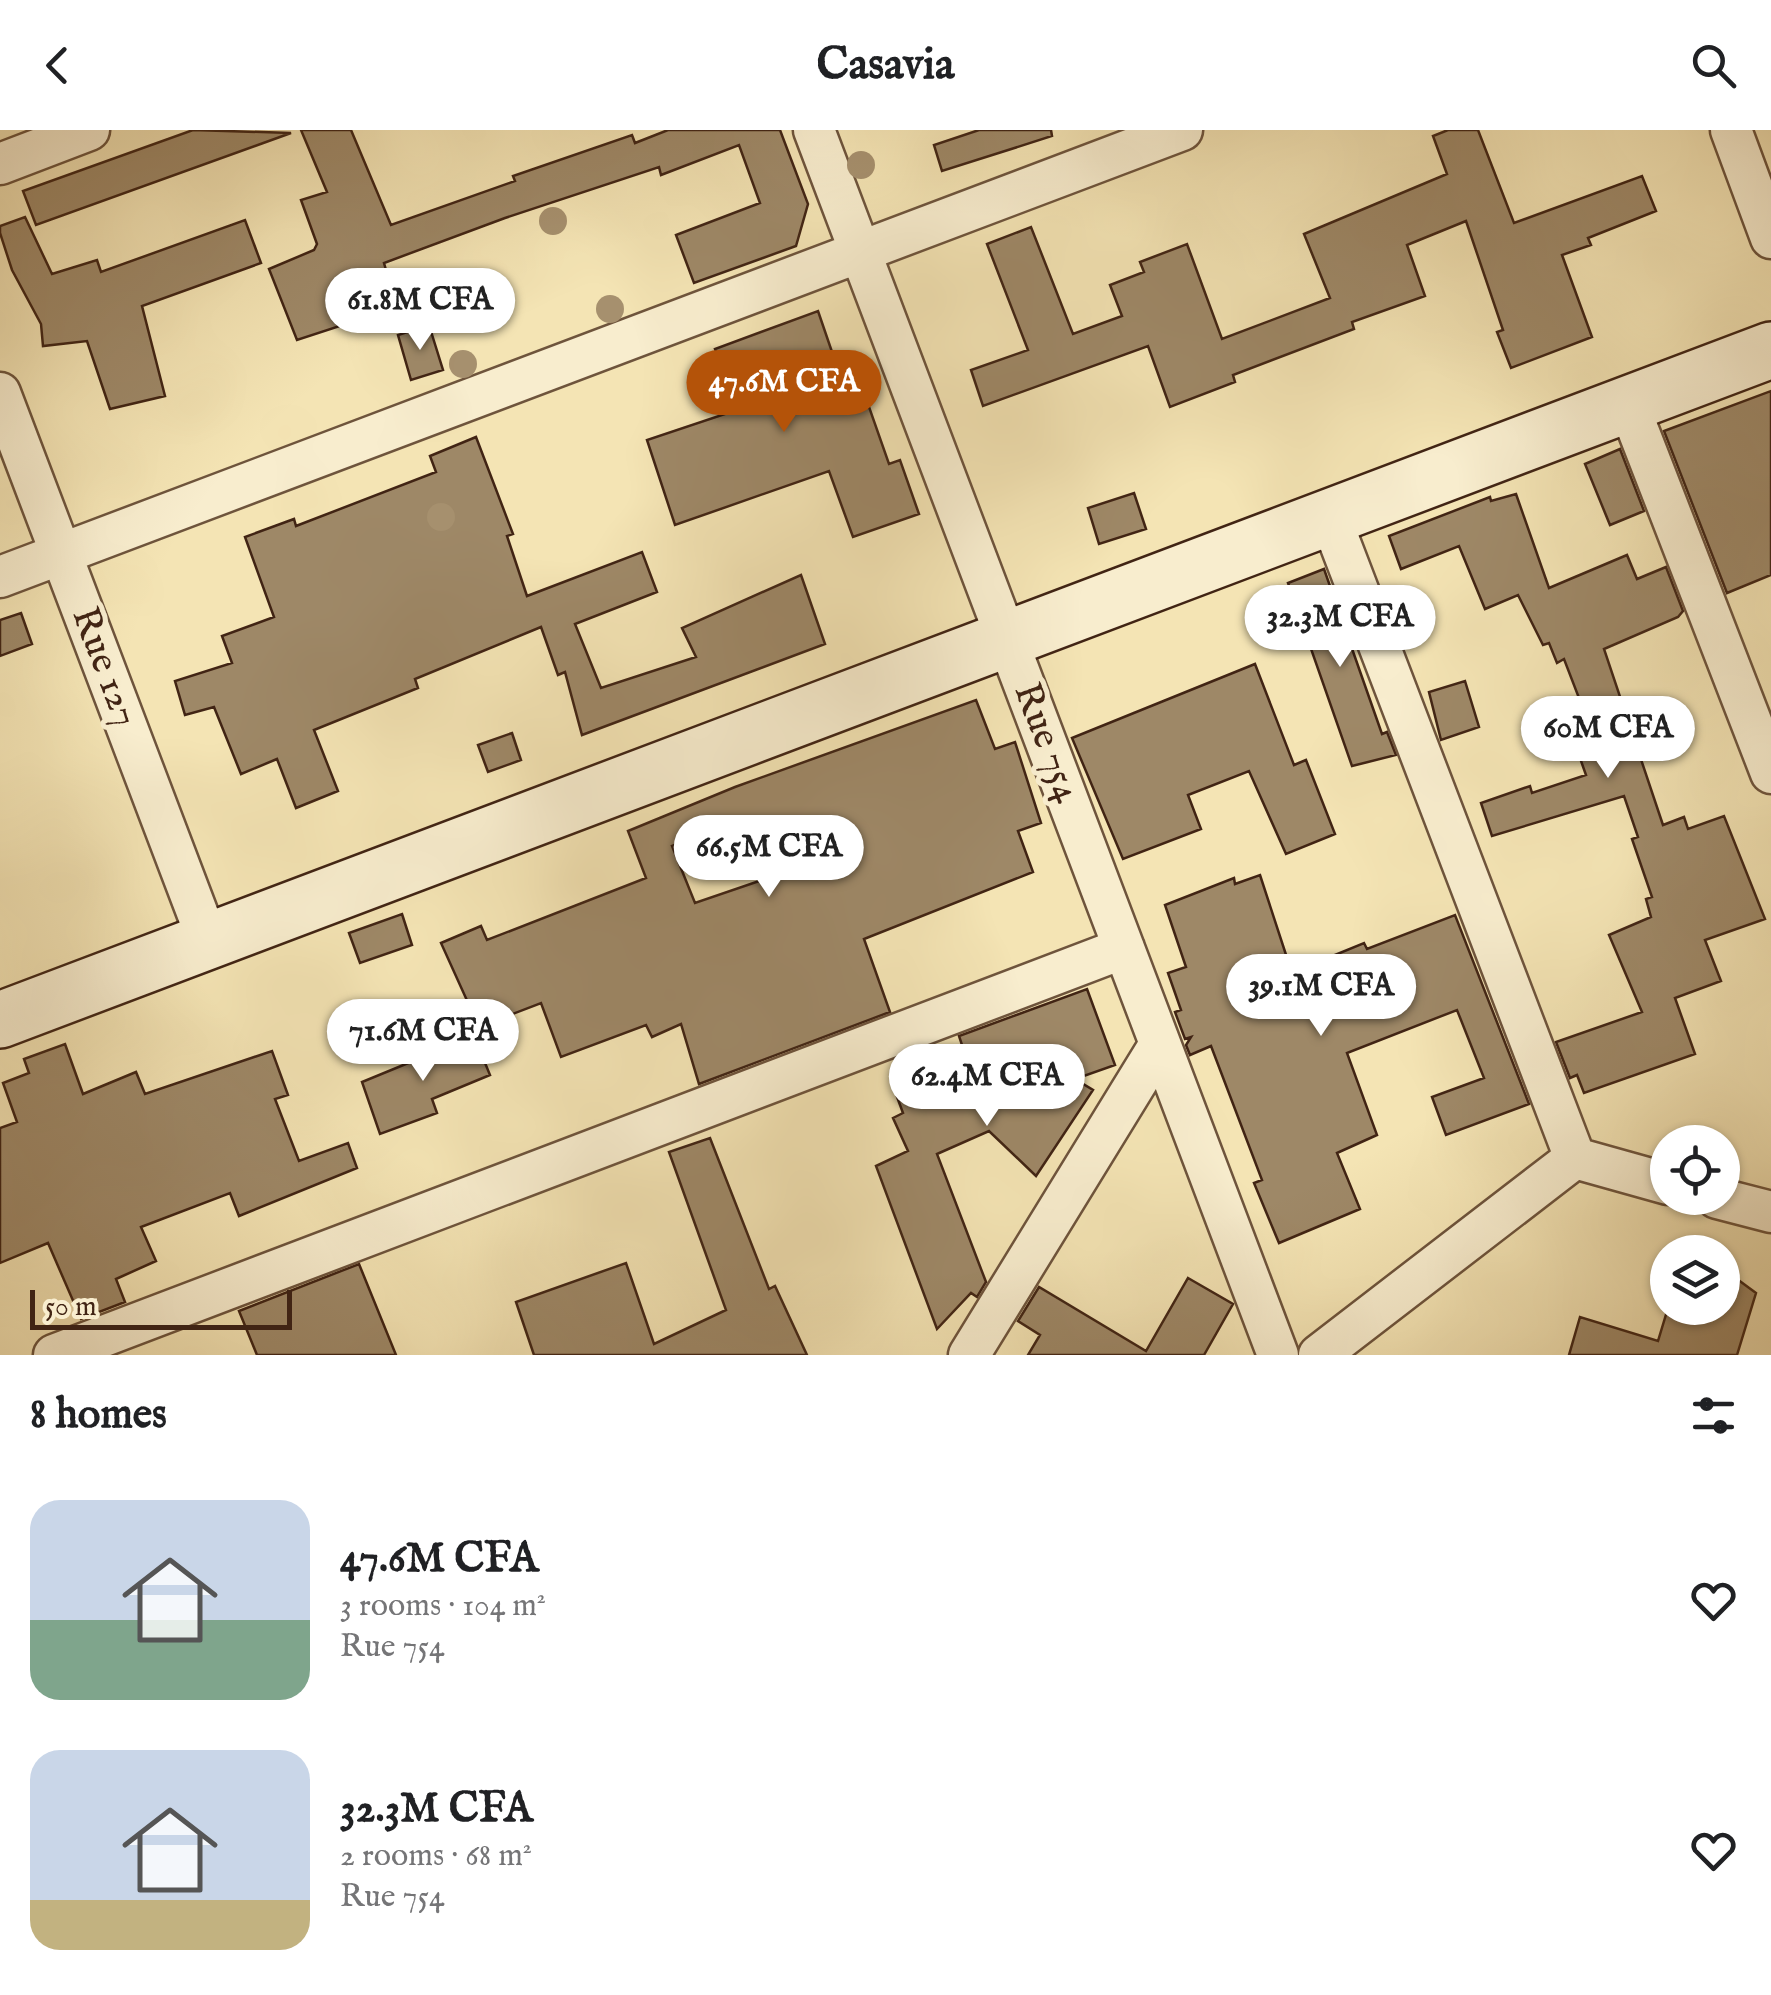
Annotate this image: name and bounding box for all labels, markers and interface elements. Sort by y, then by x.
text: Casavia [817,37,954,94]
icon: back [30,38,85,93]
icon: search [1686,38,1741,93]
pin: 61.8M CFA [306,268,534,353]
text: 61.8M CFA [347,280,493,321]
pin: 47.6M CFA [670,350,898,435]
text: 47.6M CFA [708,362,860,403]
pin: 32.3M CFA [1226,585,1454,670]
text: 32.3M CFA [1267,597,1413,638]
street label: Rue 127 [59,601,149,733]
street label: Rue 754 [1001,676,1091,810]
pin: 60M CFA [1516,696,1700,781]
text: 60M CFA [1543,708,1673,749]
pin: 66.5M CFA [655,815,883,900]
text: 66.5M CFA [696,827,842,868]
pin: 39.1M CFA [1207,954,1435,1039]
text: 39.1M CFA [1248,966,1394,1007]
pin: 71.6M CFA [309,999,537,1084]
text: 71.6M CFA [349,1011,497,1052]
pin: 62.4M CFA [873,1044,1101,1129]
text: 62.4M CFA [911,1056,1063,1097]
map controls [1650,1125,1740,1325]
button: locate [1650,1125,1740,1215]
button: layers [1650,1235,1740,1325]
scale bar [30,1285,292,1330]
text: 50 m [45,1290,97,1325]
icon: filters [1686,1388,1741,1443]
text: 8 homes [30,1389,167,1442]
text: 47.6M CFA [340,1533,538,1586]
icon: home [110,1540,230,1660]
icon: heart [1686,1573,1741,1628]
text: 3 rooms · 104 m² [340,1586,546,1627]
text: Rue 754 [340,1627,445,1668]
text: 32.3M CFA [340,1783,533,1836]
icon: home [110,1790,230,1910]
icon: heart [1686,1823,1741,1878]
text: 2 rooms · 68 m² [340,1836,532,1877]
text: Rue 754 [340,1877,445,1918]

